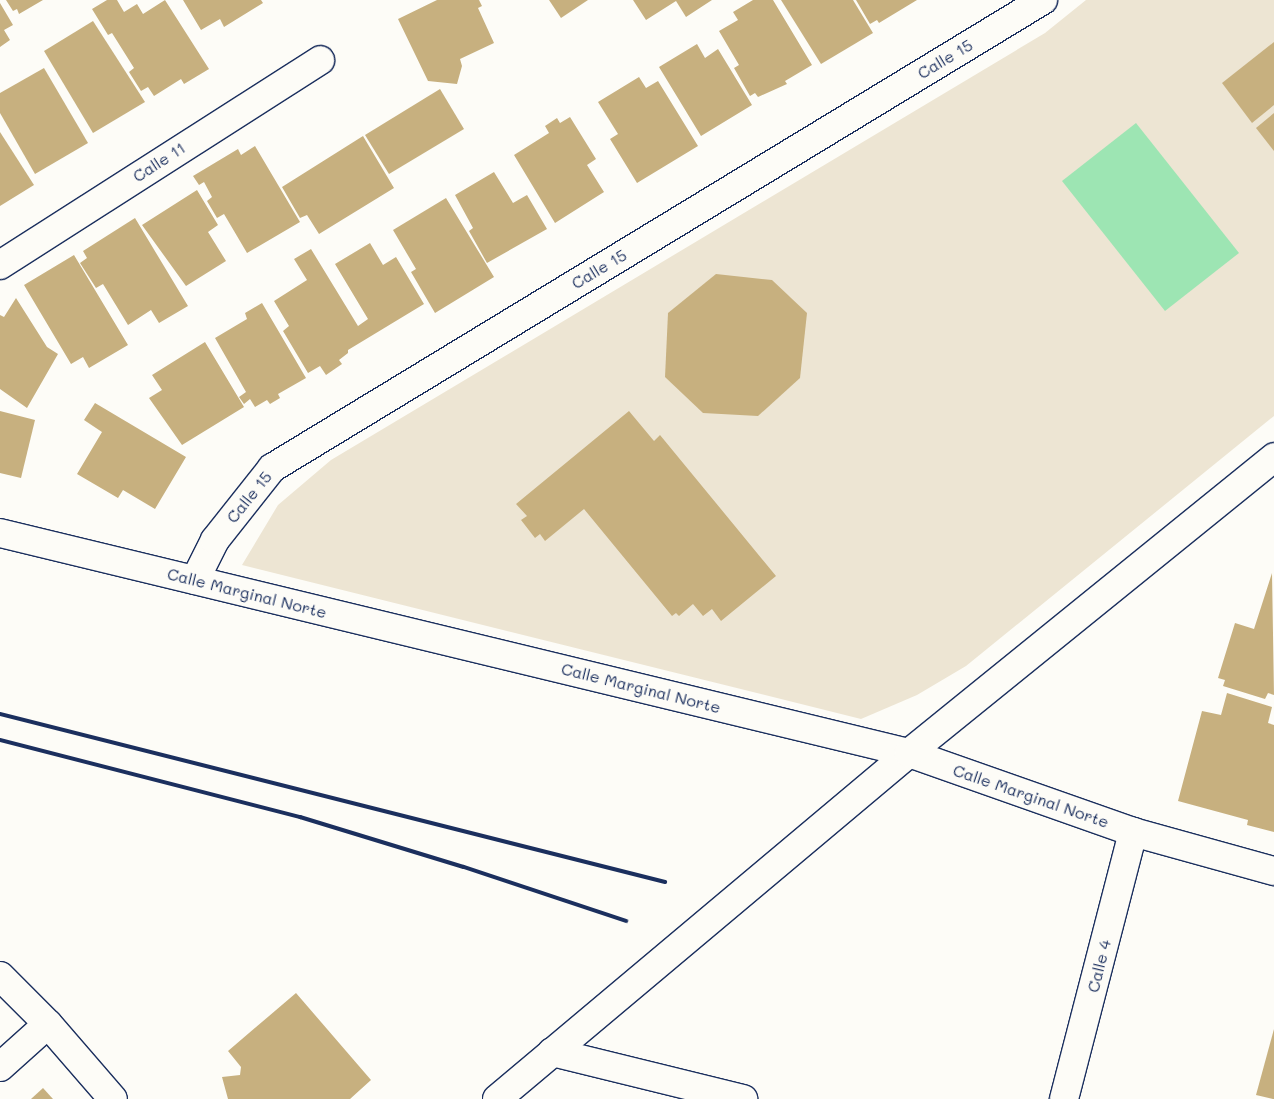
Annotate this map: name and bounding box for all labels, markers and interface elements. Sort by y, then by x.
street label: Calle 15 [914,35,976,83]
street label: Calle 11 [129,138,189,186]
street label: Calle 15 [568,245,630,293]
street label: Calle 15 [222,467,276,527]
street label: Calle Marginal Norte [165,564,329,622]
street label: Calle Marginal Norte [559,659,723,717]
street label: Calle Marginal Norte [951,760,1111,832]
street label: Calle 4 [1083,938,1115,994]

